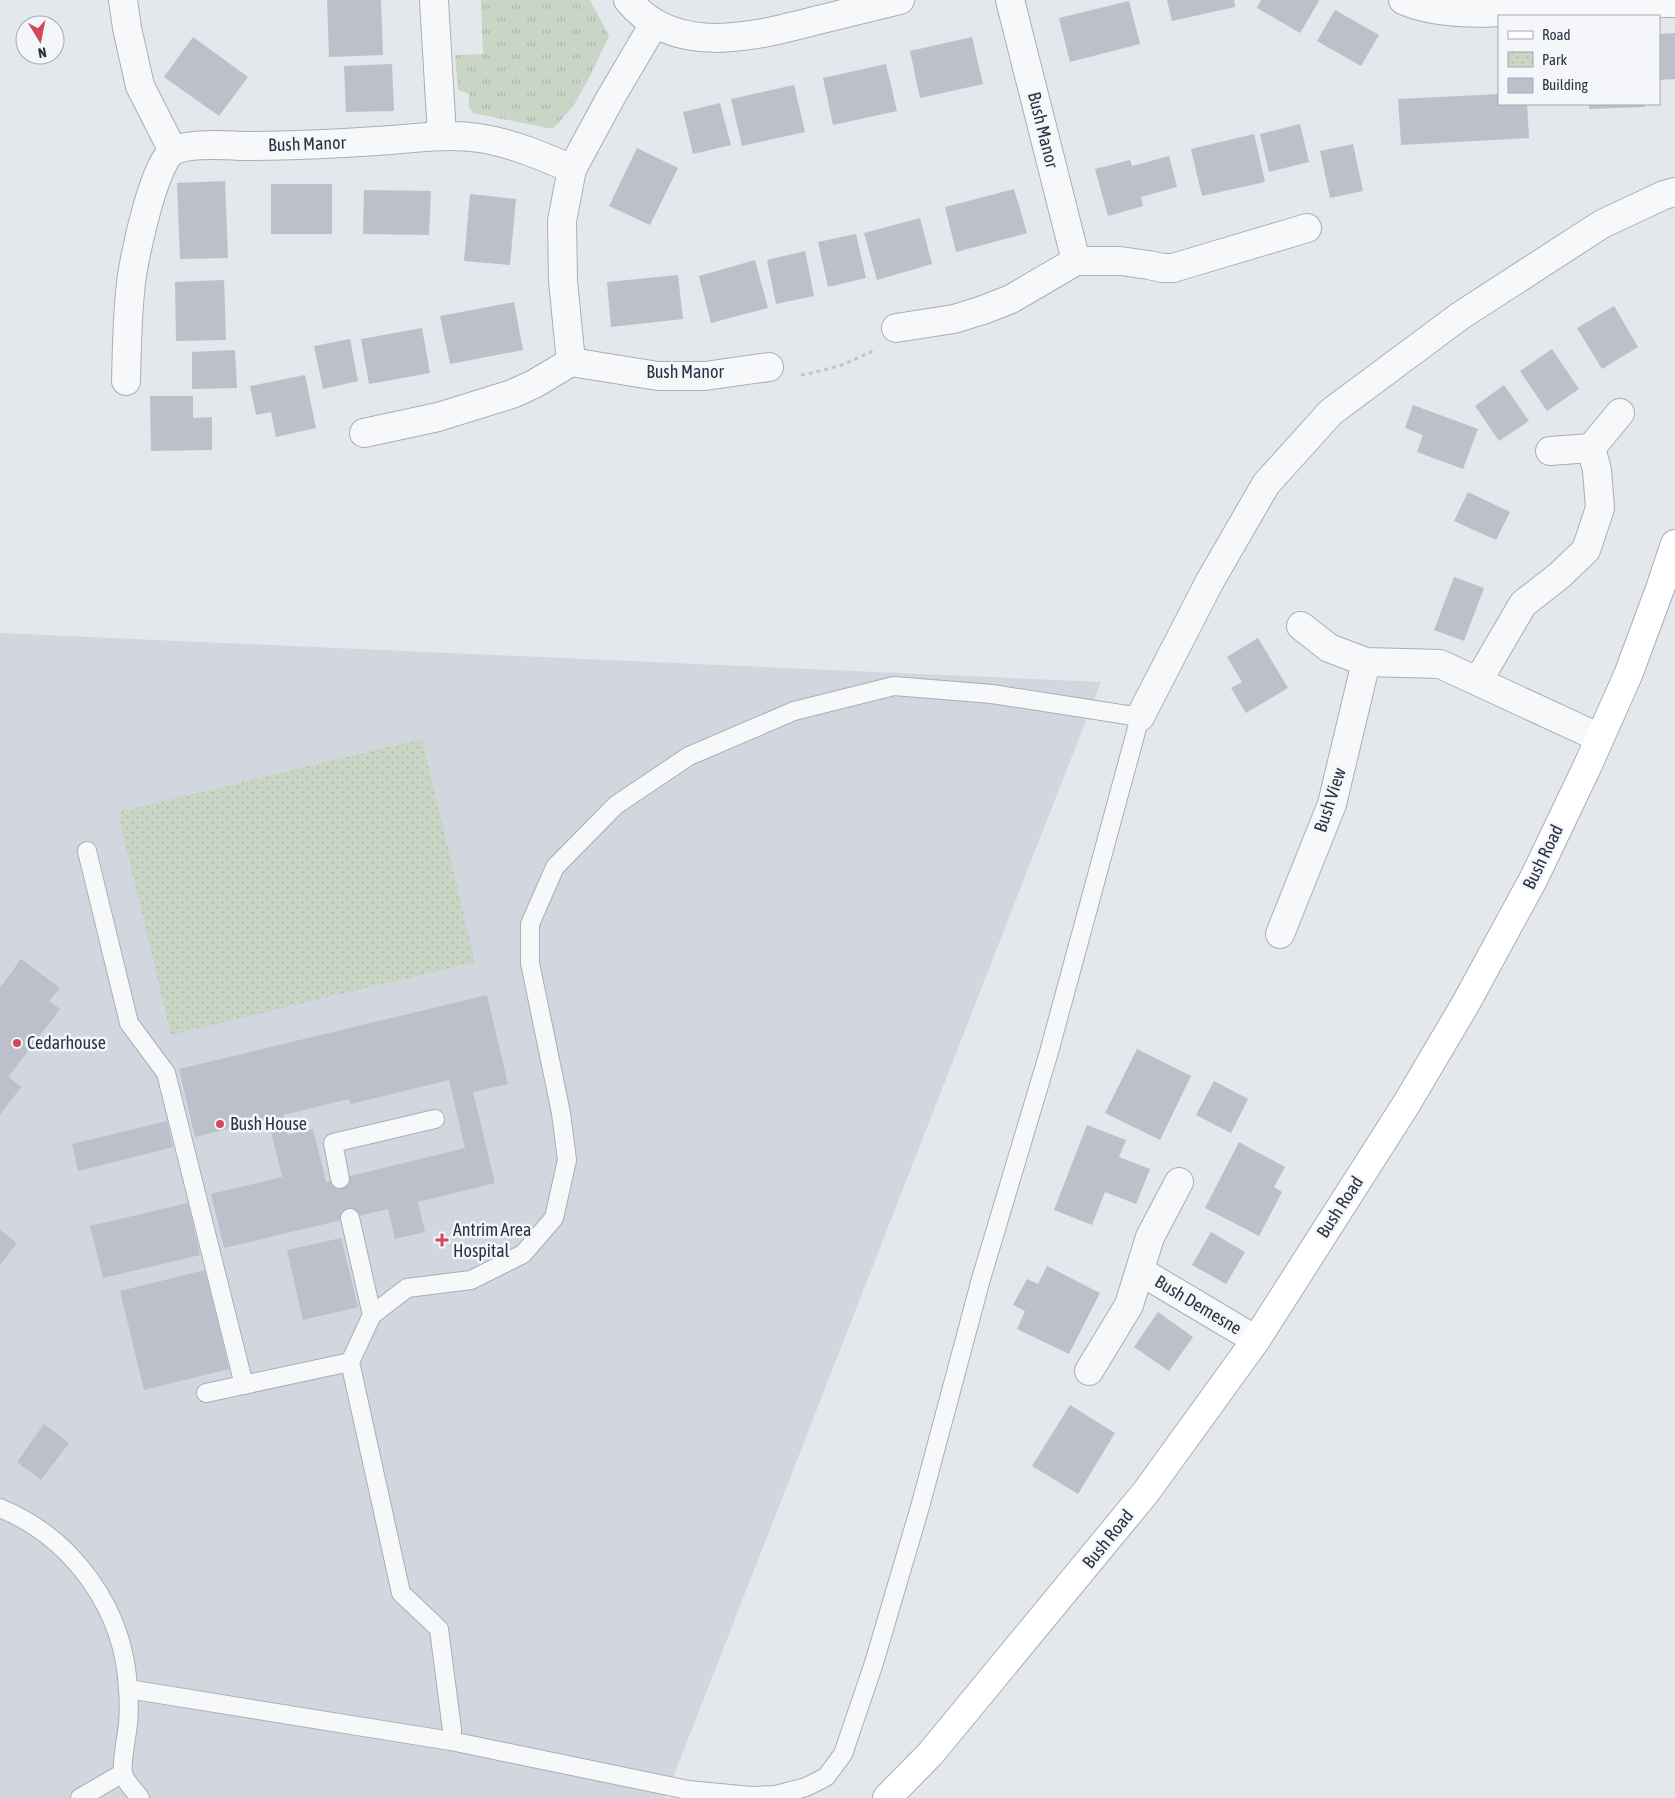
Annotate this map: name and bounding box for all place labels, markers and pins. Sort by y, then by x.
place label: Cedarhouse [27,1032,106,1053]
marker: Cedarhouse [11,1037,23,1049]
place label: Bush House [230,1113,307,1134]
marker: Bush House [214,1118,226,1130]
place label: Antrim Area Hospital [453,1219,531,1261]
marker: Antrim Area Hospital [435,1233,449,1247]

